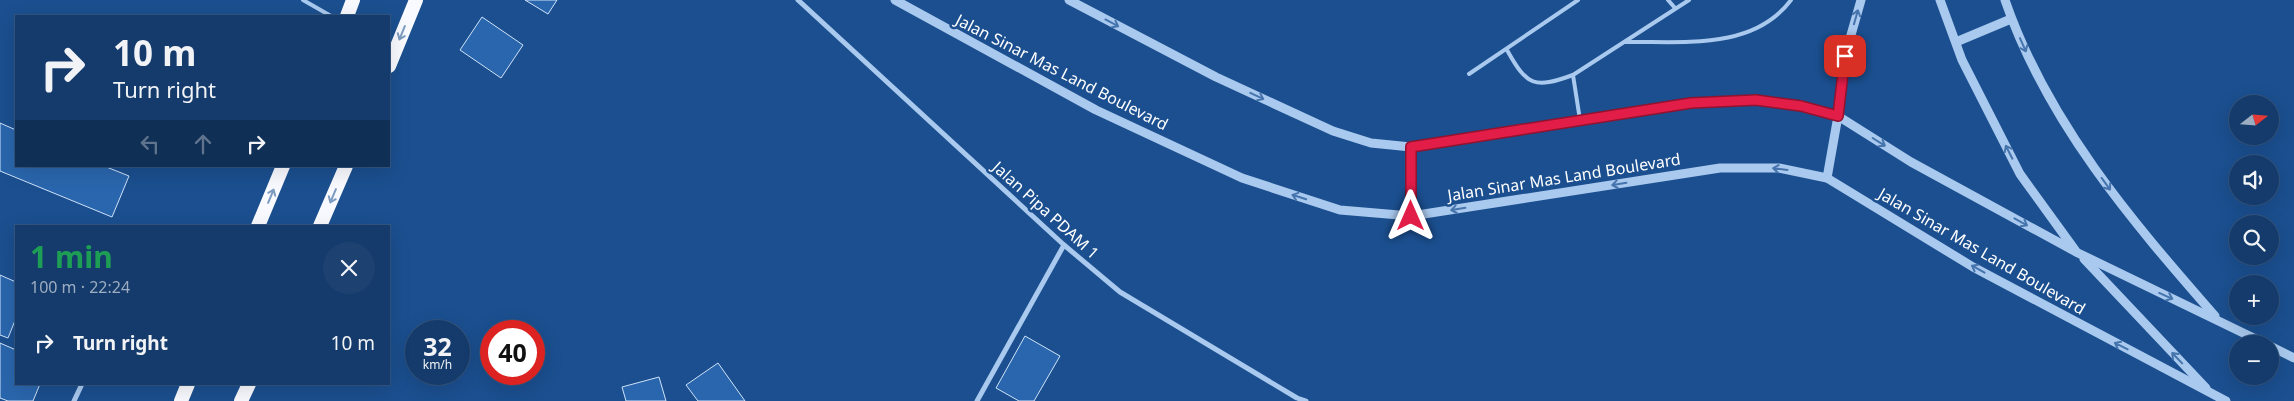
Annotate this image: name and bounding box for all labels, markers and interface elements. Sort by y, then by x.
street label: Jalan Sinar Mas Land Boulevard [950,8,1172,135]
one-way arrow [1851,10,1861,26]
one-way arrow [1104,19,1119,28]
one-way arrow [397,25,407,40]
text: 10 m [113,29,196,76]
icon: right [30,35,95,100]
pin [1824,35,1866,77]
one-way arrow [2019,37,2029,52]
icon: arrive [1831,42,1859,70]
text: Turn right [113,74,216,104]
one-way arrow [1249,91,1264,101]
north arrow [2229,95,2279,145]
map controls [2229,95,2279,385]
icon: left [136,130,164,158]
icon: ahead [189,130,217,158]
icon: right [242,130,270,158]
one-way arrow [1872,138,1886,148]
one-way arrow [2004,145,2013,160]
street label: Jalan Sinar Mas Land Boulevard [1444,148,1682,207]
street label: Jalan Pipa PDAM 1 [986,155,1104,264]
button: sound [2229,155,2279,205]
one-way arrow [1772,164,1788,174]
one-way arrow [2101,177,2111,191]
one-way arrow [1611,179,1627,189]
street label: Jalan Sinar Mas Land Boulevard [1873,182,2090,319]
one-way arrow [328,188,338,203]
one-way arrow [266,189,276,204]
position arrow [1384,189,1436,241]
one-way arrow [1291,191,1307,201]
one-way arrow [1450,204,1466,214]
button: search [2229,215,2279,265]
one-way arrow [2013,217,2028,227]
text: 1 min [30,236,113,277]
button: close [323,242,375,294]
one-way arrow [1971,264,1985,274]
button: + [2229,275,2279,325]
text: 100 m · 22:24 [30,276,130,298]
one-way arrow [2158,291,2173,301]
speed limit sign: 40 [480,320,545,385]
icon: right [30,329,58,357]
text: 32 [423,329,452,363]
text: Turn right [73,330,168,356]
text: 10 m [331,330,375,356]
button: − [2229,335,2279,385]
one-way arrow [2114,341,2129,350]
one-way arrow [2171,352,2184,364]
text: km/h [423,356,452,373]

